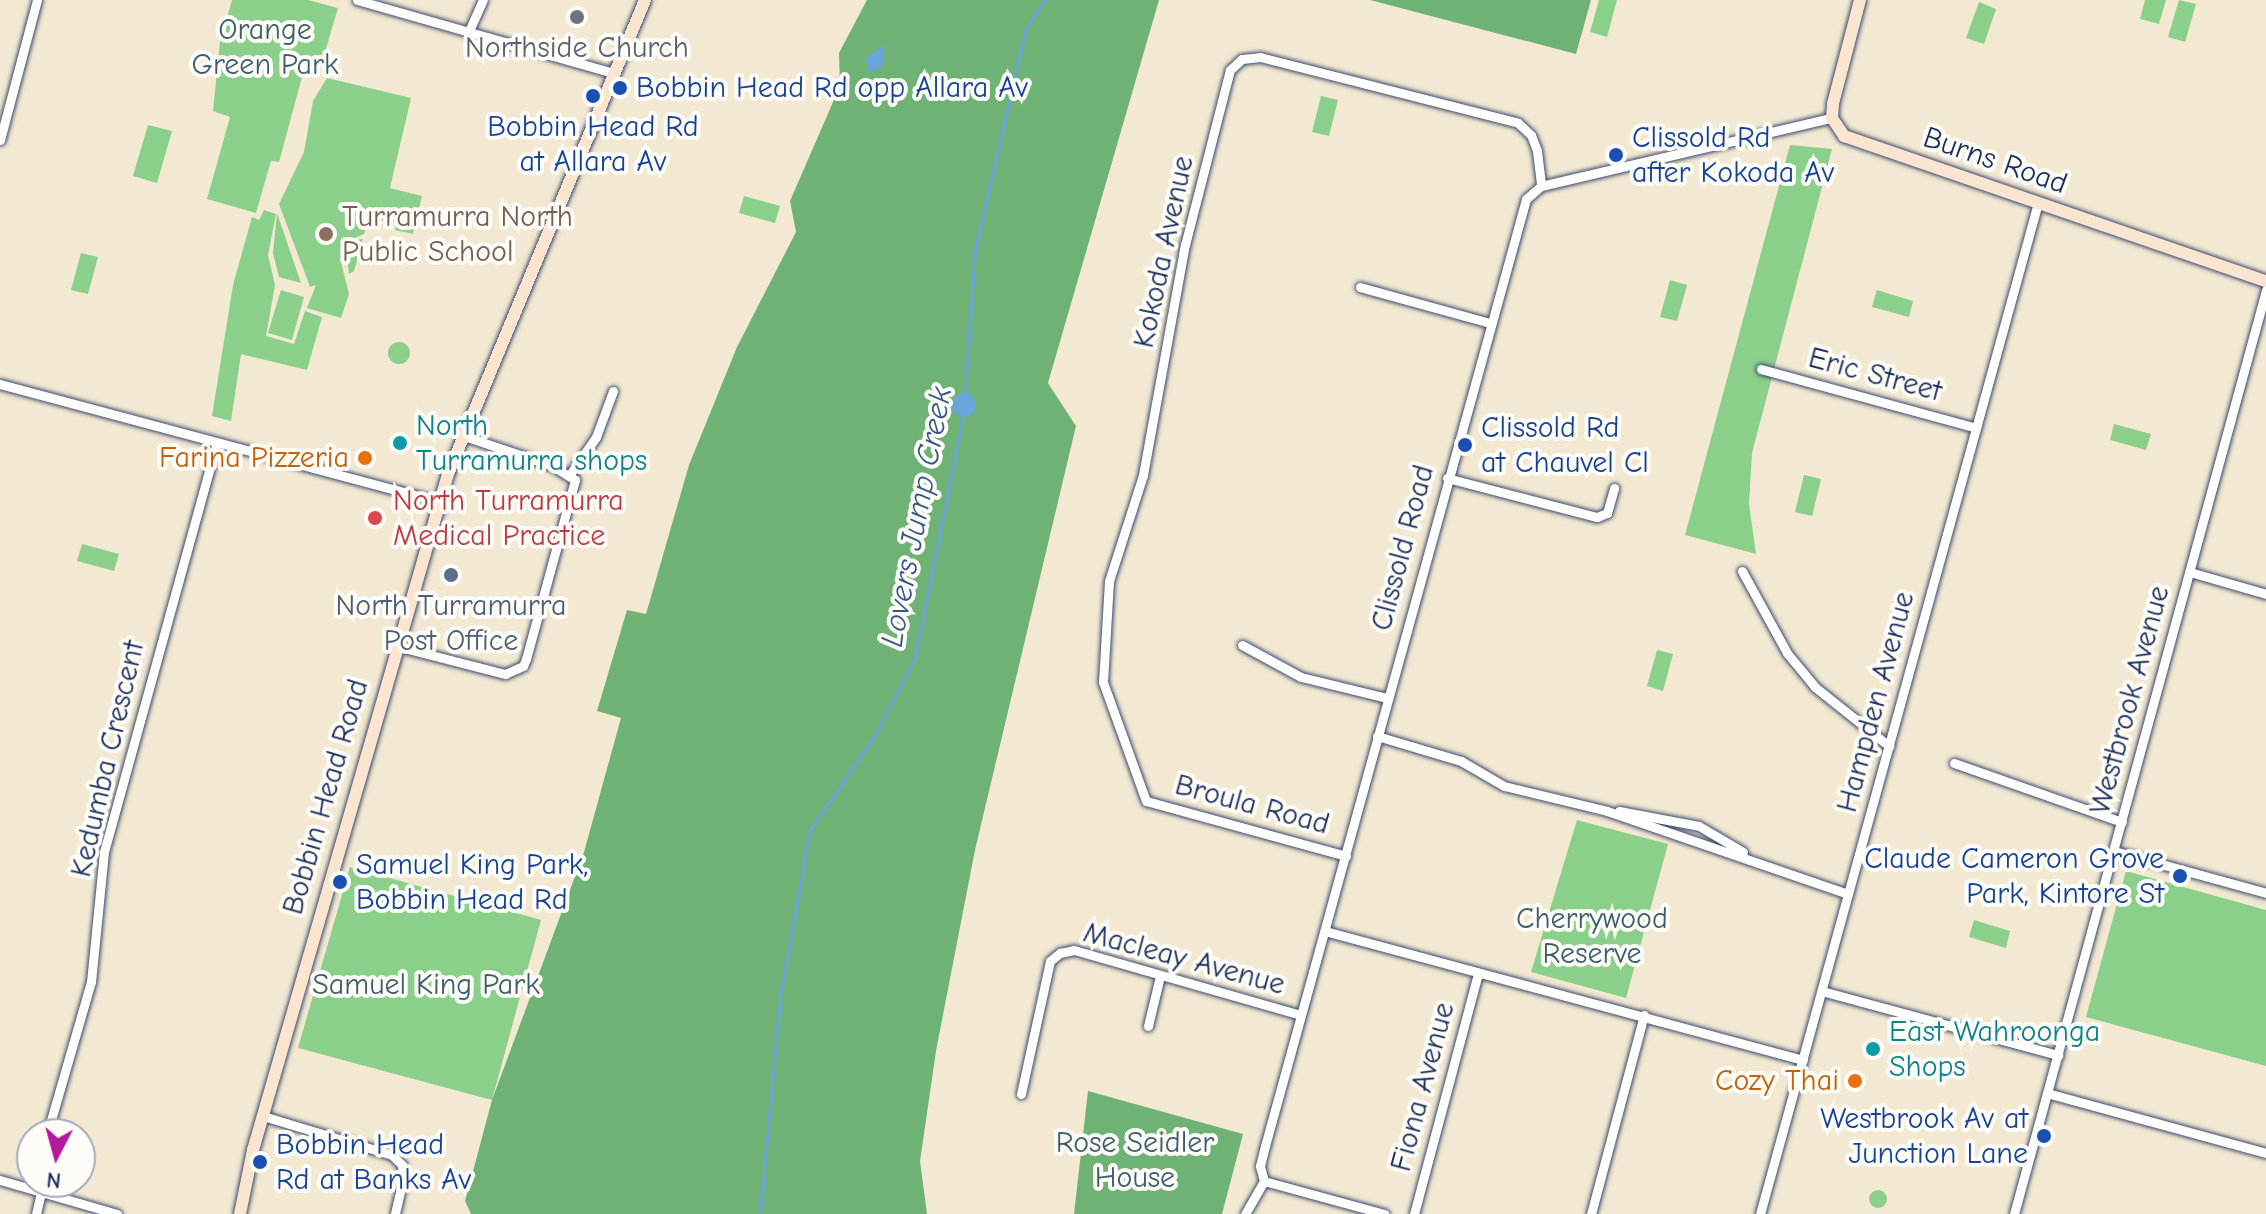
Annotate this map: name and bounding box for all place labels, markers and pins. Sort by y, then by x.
marker: Northside Church [568,8,586,26]
place label: Northside Church [465,30,689,66]
place label: Bobbin Head Rd opp Allara Av [636,70,1028,106]
marker: Bobbin Head Rd opp Allara Av [611,79,629,97]
marker: Bobbin Head Rd at Allara Av [584,87,602,105]
place label: Bobbin Head Rd at Allara Av [487,109,699,180]
place label: Clissold Rd after Kokoda Av [1632,120,1834,190]
marker: Clissold Rd after Kokoda Av [1607,146,1625,164]
place label: Turramurra North Public School [342,199,573,270]
marker: Turramurra North Public School [317,225,335,243]
place label: North Turramurra shops [416,408,647,478]
place label: Clissold Rd at Chauvel Cl [1481,410,1649,480]
marker: North Turramurra shops [391,434,409,452]
marker: Clissold Rd at Chauvel Cl [1456,436,1474,454]
place label: Farina Pizzeria [159,440,349,476]
marker: Farina Pizzeria [356,449,374,467]
place label: North Turramurra Medical Practice [393,483,624,554]
marker: North Turramurra Medical Practice [364,507,386,529]
marker: North Turramurra Post Office [442,566,460,584]
place label: North Turramurra Post Office [336,588,566,658]
place label: Claude Cameron Grove Park, Kintore St [1864,841,2164,912]
place label: Samuel King Park, Bobbin Head Rd [356,847,588,918]
marker: Claude Cameron Grove Park, Kintore St [2171,867,2189,885]
marker: Samuel King Park, Bobbin Head Rd [331,873,349,891]
place label: East Wahroonga Shops [1889,1014,2100,1084]
marker: East Wahroonga Shops [1864,1040,1882,1058]
place label: Cozy Thai [1715,1063,1839,1099]
marker: Cozy Thai [1846,1072,1864,1090]
place label: Westbrook Av at Junction Lane [1820,1101,2028,1172]
place label: Bobbin Head Rd at Banks Av [276,1127,471,1198]
marker: Westbrook Av at Junction Lane [2035,1127,2053,1145]
marker: Bobbin Head Rd at Banks Av [251,1153,269,1171]

